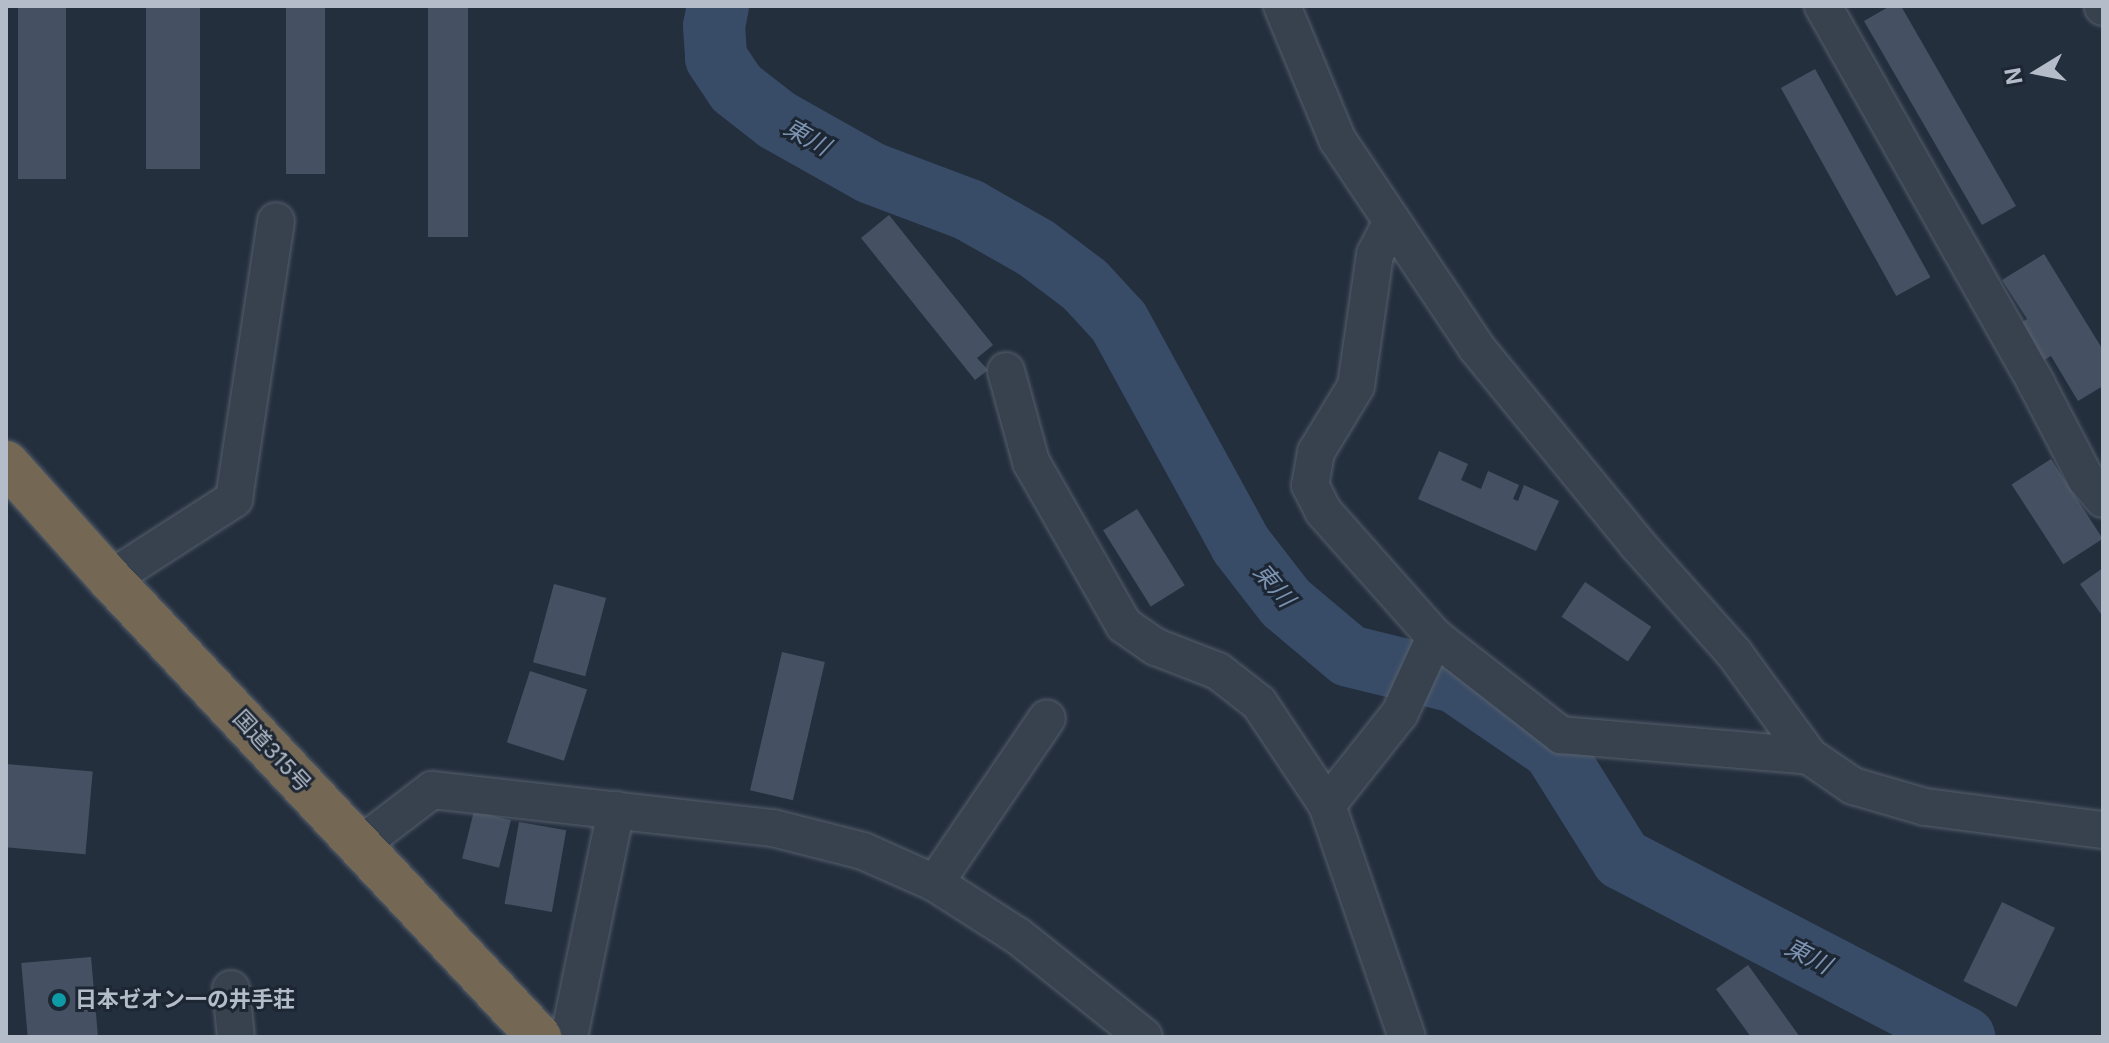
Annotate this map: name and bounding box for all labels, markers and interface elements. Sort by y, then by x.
north arrow [1997,32,2077,112]
text: N [1999,66,2028,87]
water label: 東川 [779,113,835,161]
water label: 東川 [1248,557,1300,613]
street label: 国道315号 [228,705,316,797]
water label: 東川 [1780,932,1836,980]
place label: 日本ゼオン一の井手荘 [75,987,295,1013]
marker: 日本ゼオン一の井手荘 [50,991,68,1009]

